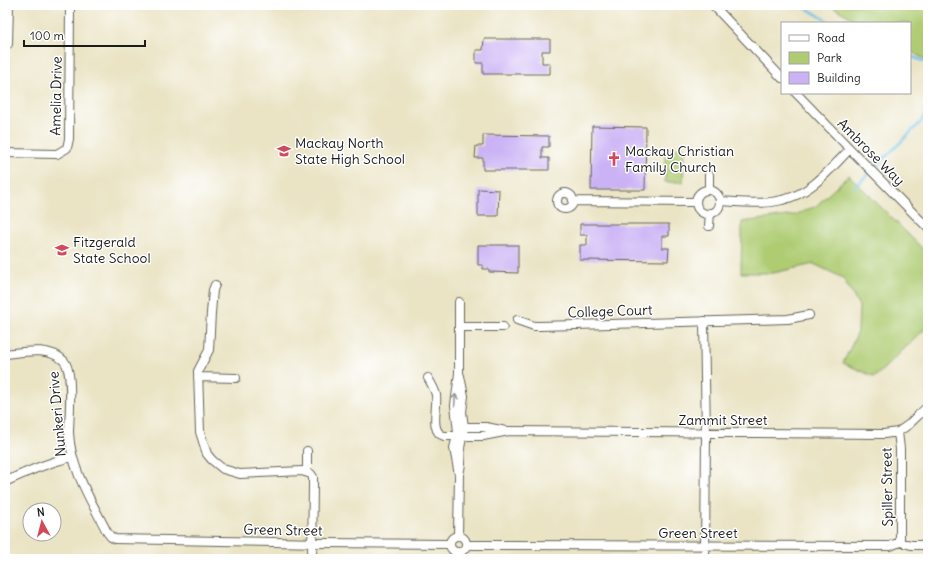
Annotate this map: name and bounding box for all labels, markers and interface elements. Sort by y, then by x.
scale bar [24,22,145,48]
legend [781,22,911,94]
text: 100 m [30,28,64,43]
text: Road [817,30,845,45]
text: Park [817,50,842,65]
street label: Amelia Drive [46,56,66,136]
text: Building [817,70,861,85]
street label: Ambrose Way [834,115,908,189]
place label: Mackay North State High School [295,134,405,168]
place label: Mackay Christian Family Church [625,142,734,176]
school or university icon: Mackay North State High School [276,143,292,159]
church icon: Mackay Christian Family Church [606,151,622,167]
place label: Fitzgerald State School [73,233,151,267]
school or university icon: Fitzgerald State School [54,242,70,258]
street label: College Court [567,301,653,321]
street label: Nunkeri Drive [44,371,70,457]
one-way arrow [452,394,459,407]
street label: Zammit Street [679,411,768,429]
street label: Spiller Street [877,447,897,527]
north arrow [22,502,62,542]
text: N [36,505,45,519]
street label: Green Street [243,520,323,540]
street label: Green Street [658,524,738,542]

